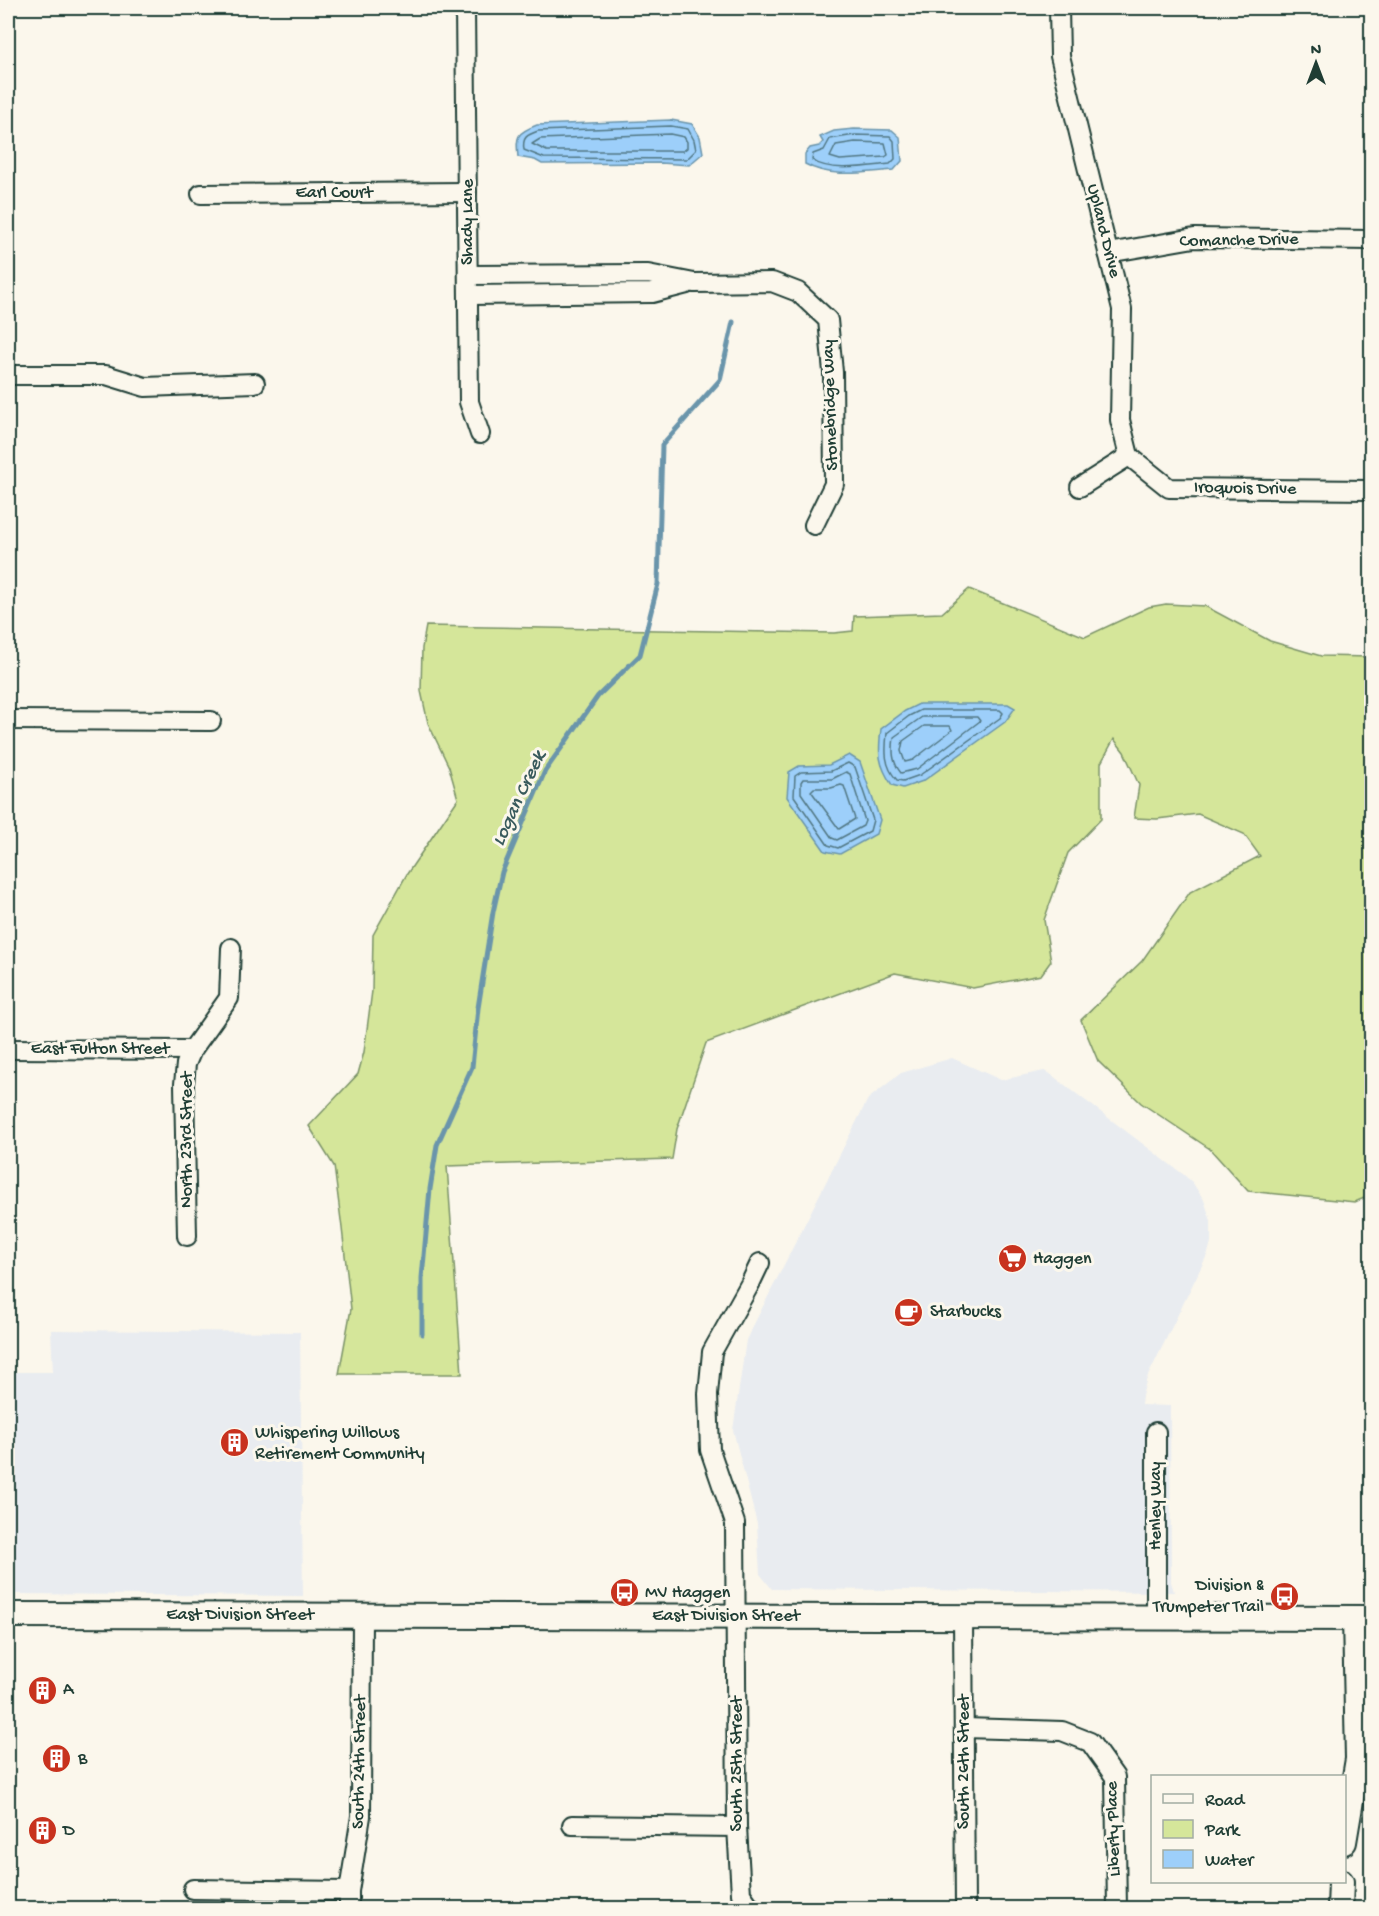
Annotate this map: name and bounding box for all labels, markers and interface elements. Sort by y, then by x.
north arrow [1286,33,1346,93]
text: N [1311,42,1322,61]
street label: Shady Lane [458,178,479,265]
street label: Upland Drive [1081,182,1125,281]
street label: Earl Court [295,183,374,204]
street label: Comanche Drive [1179,229,1299,253]
street label: Stonebridge Way [818,339,844,471]
street label: Iroquois Drive [1194,478,1297,500]
water label: Logan Creek [488,746,553,850]
street label: East Fulton Street [31,1039,171,1060]
street label: North 23rd Street [177,1070,198,1208]
supermarket icon: Haggen [996,1243,1028,1275]
place label: Haggen [1033,1249,1092,1270]
cafe icon: Starbucks [893,1296,925,1328]
place label: Starbucks [930,1302,1002,1323]
place label: Whispering Willows Retirement Community [255,1423,425,1465]
building icon: Whispering Willows Retirement Community [218,1427,250,1459]
street label: Henley Way [1146,1462,1167,1550]
place label: Division & Trumpeter Trail [1152,1576,1265,1618]
bus stop icon: MV Haggen [608,1577,640,1609]
bus stop icon: Division & Trumpeter Trail [1269,1580,1301,1612]
place label: MV Haggen [645,1583,731,1604]
street label: East Division Street [166,1605,315,1626]
street label: East Division Street [652,1606,801,1627]
building icon: A [26,1674,58,1706]
place label: A [63,1680,75,1701]
street label: South 24th Street [348,1693,372,1829]
street label: South 26th Street [954,1693,975,1829]
street label: South 25th Street [727,1695,748,1831]
building icon: B [41,1743,73,1775]
place label: B [77,1749,88,1770]
legend [1151,1775,1346,1883]
street label: Liberty Place [1102,1780,1126,1877]
text: Road [1205,1791,1246,1812]
building icon: D [26,1815,58,1847]
place label: D [62,1821,75,1842]
text: Park [1204,1821,1241,1842]
text: Water [1205,1851,1255,1872]

